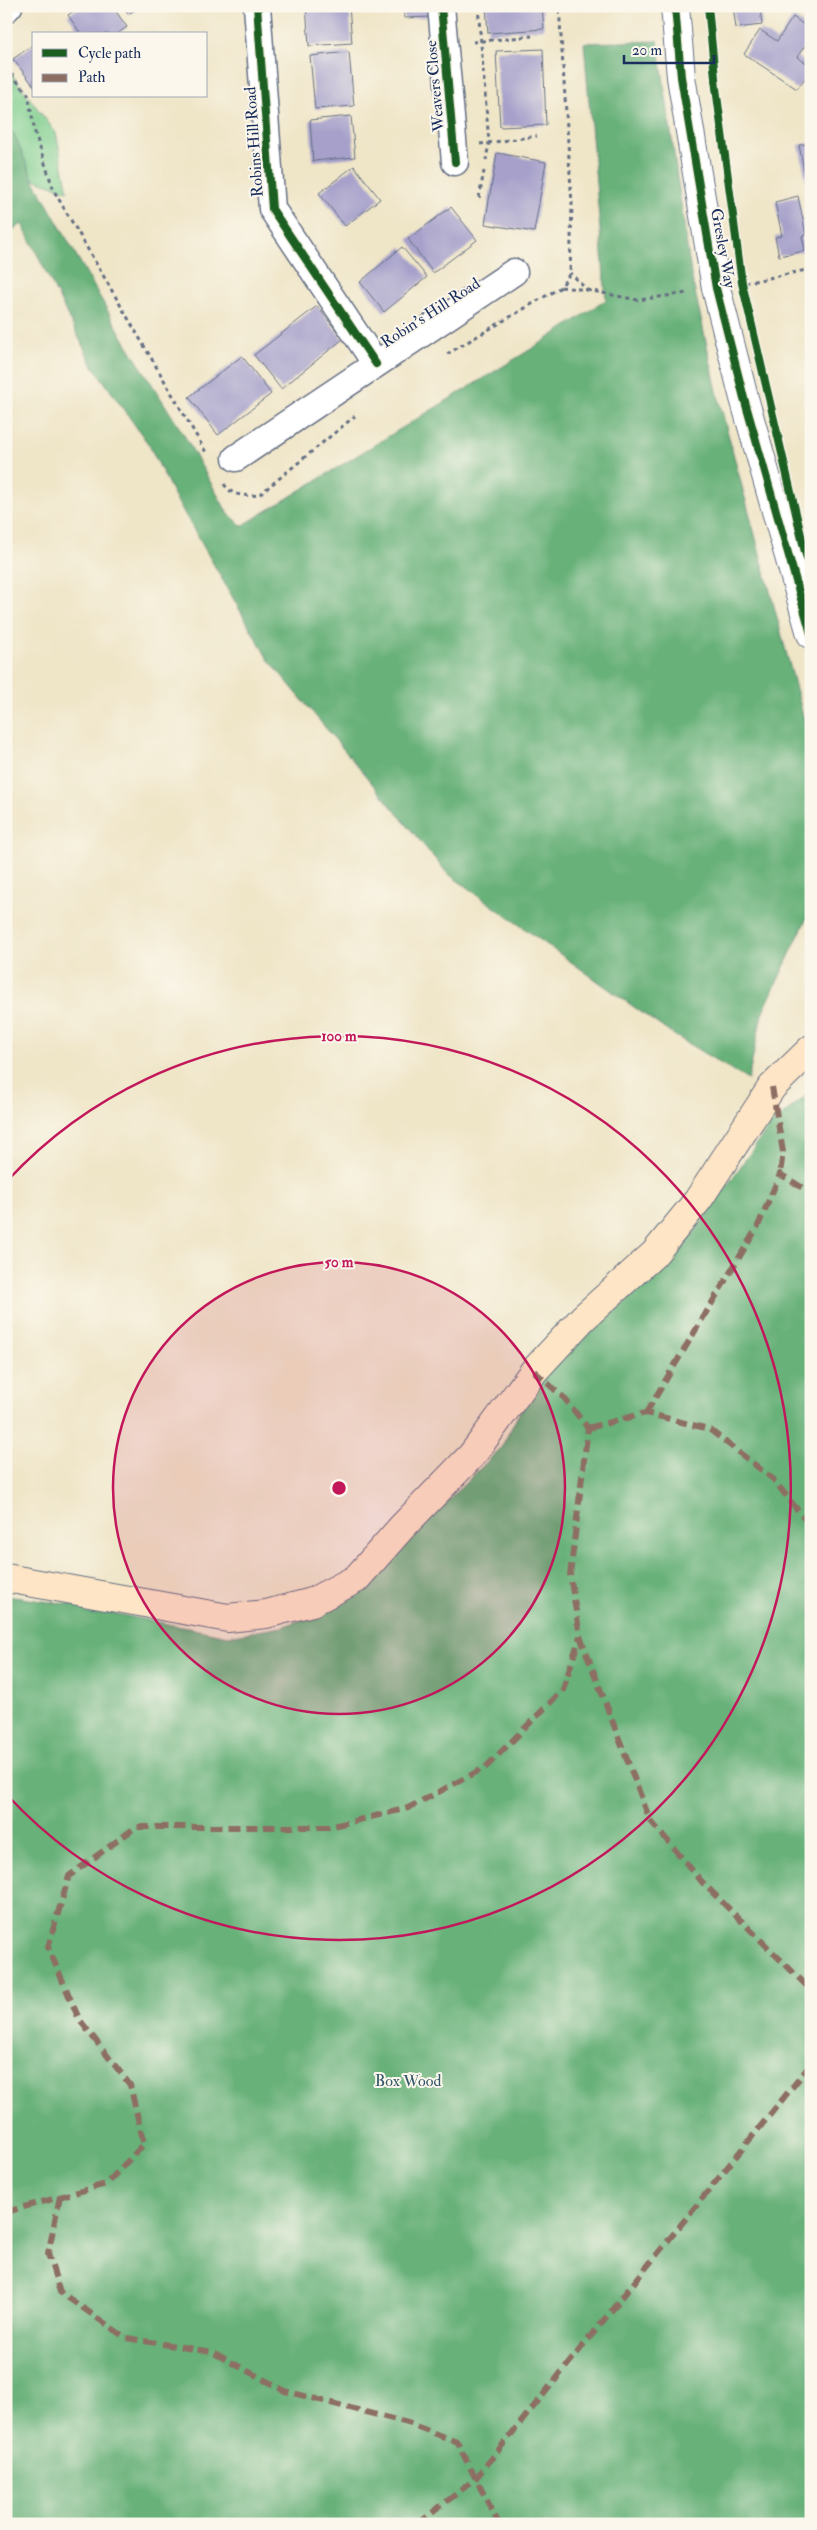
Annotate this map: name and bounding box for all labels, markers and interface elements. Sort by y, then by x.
legend [32,32,208,98]
scale bar [624,32,714,64]
street label: Weavers Close [421,39,449,133]
text: 20 m [632,41,662,60]
text: Cycle path [78,44,141,64]
text: Path [78,68,105,87]
street label: Robins Hill Road [240,86,268,198]
street label: Gresley Way [706,207,740,291]
street label: Robin's Hill Road [377,273,484,352]
text: 100 m [321,1027,357,1046]
text: 50 m [325,1253,354,1272]
centre of rings [330,1479,348,1497]
park label: Box Wood [375,2071,441,2091]

